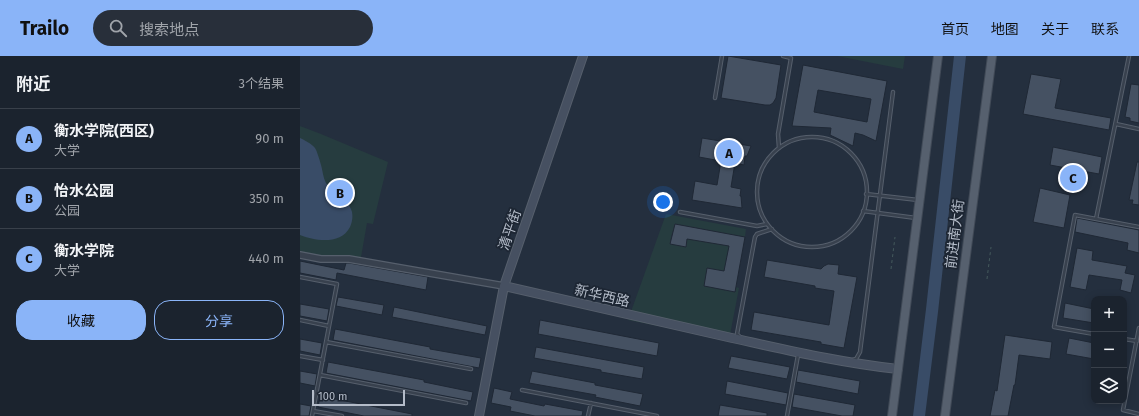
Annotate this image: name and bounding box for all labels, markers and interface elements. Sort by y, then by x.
search box [93,10,373,46]
text: Trailo [20,17,69,40]
icon: search [107,17,129,39]
text: 搜索地点 [139,21,199,39]
text: 首页 [941,21,969,38]
text: 地图 [991,21,1019,38]
text: 关于 [1041,21,1069,38]
text: 联系 [1091,21,1119,38]
text: 附近 [16,74,50,95]
text: 3个结果 [239,76,284,91]
text: 衡水学院(西区) [54,122,154,140]
text: A [25,131,33,146]
text: 90 m [255,131,284,146]
pin: A [716,138,742,168]
text: 大学 [54,143,80,158]
pin: C [1060,163,1086,193]
pin: B [327,178,353,208]
text: 怡水公园 [54,182,114,200]
text: B [25,191,33,206]
text: 350 m [249,191,284,206]
your location [653,192,673,212]
street label: 前进南大街 [942,198,968,270]
text: 公园 [54,203,80,218]
street label: 清平街 [495,207,525,253]
text: 衡水学院 [54,242,114,260]
text: C [25,251,33,266]
text: 440 m [248,251,284,266]
text: 大学 [54,263,80,278]
street label: 新华西路 [573,281,631,311]
map controls [1091,296,1127,404]
button: + [1091,296,1127,332]
button: 收藏 [16,300,146,340]
button: 分享 [154,300,284,340]
button: − [1091,332,1127,368]
button: layers [1091,368,1127,404]
scale bar [312,388,405,407]
text: 100 m [318,390,347,403]

